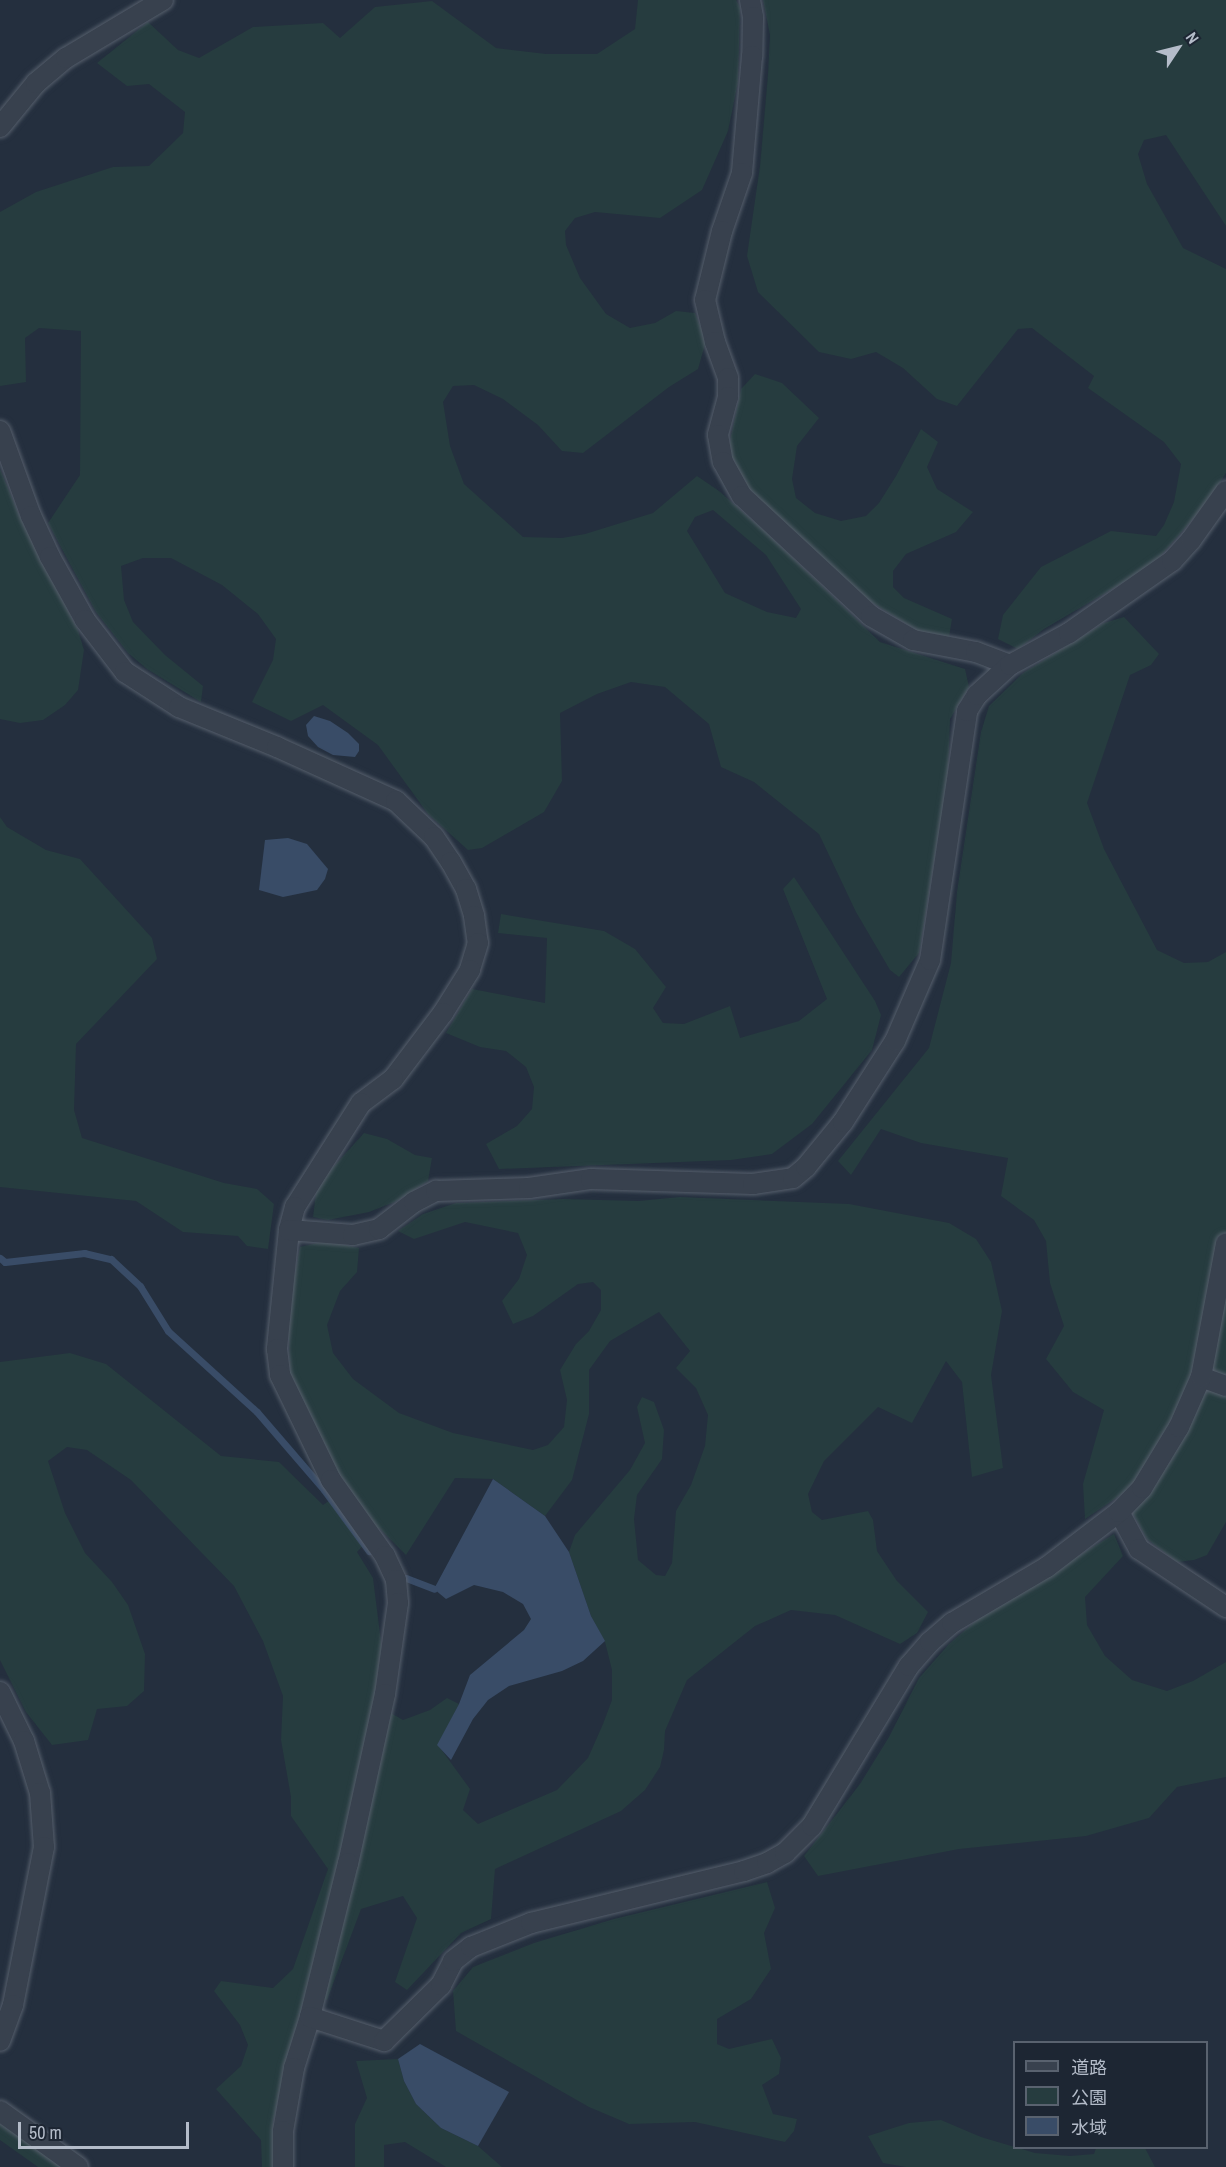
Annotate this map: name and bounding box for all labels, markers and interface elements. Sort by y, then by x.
north arrow [1148,18,1208,78]
text: N [1181,27,1204,48]
legend [1013,2041,1208,2149]
text: 道路 [1071,2055,1107,2080]
text: 公園 [1071,2085,1107,2110]
scale bar [21,2110,192,2148]
text: 水域 [1071,2115,1107,2140]
text: 50 m [29,2120,62,2145]

